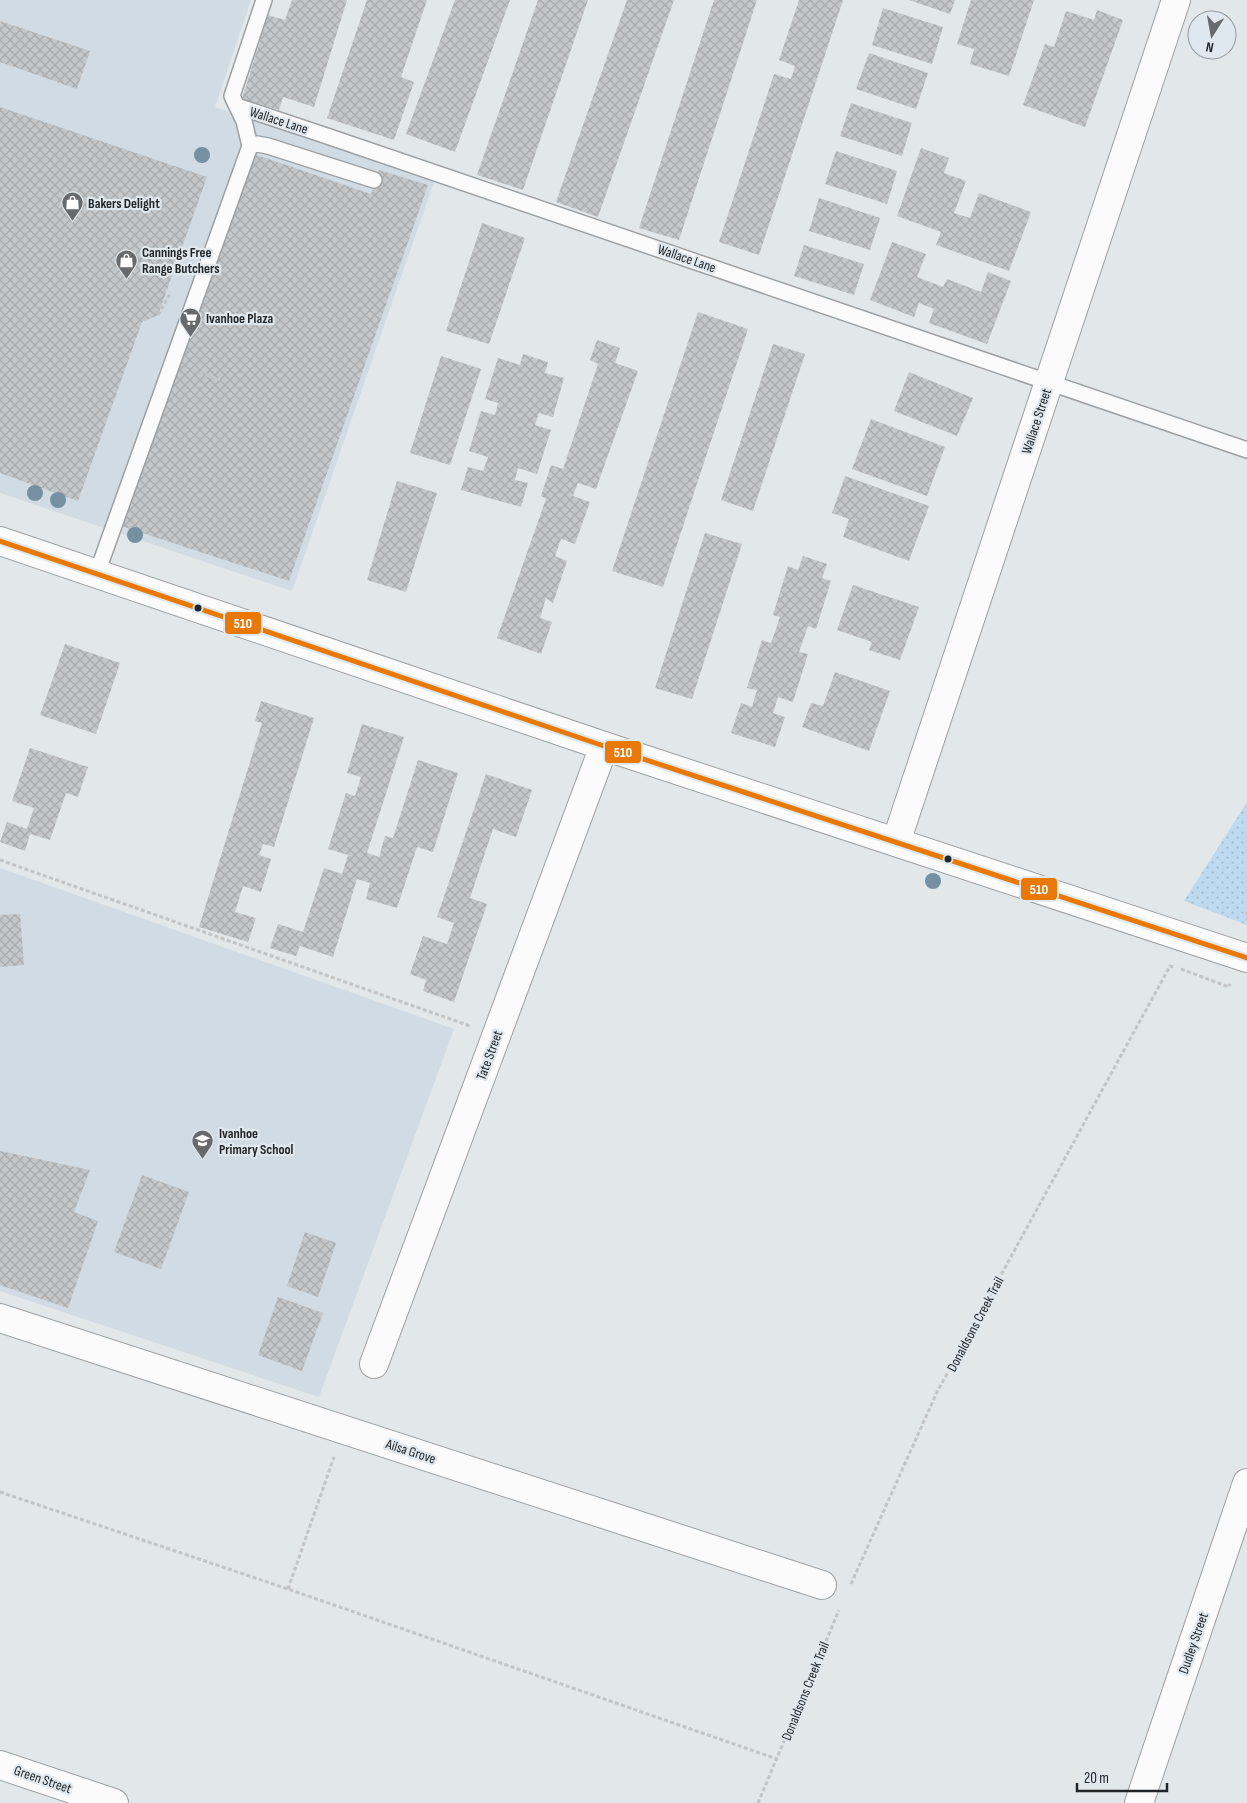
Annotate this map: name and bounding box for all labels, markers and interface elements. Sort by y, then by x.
north arrow [1187,10,1237,60]
text: N [1204,38,1215,56]
street label: Wallace Lane [248,103,310,138]
shop icon: Bakers Delight [60,191,84,222]
place label: Bakers Delight [88,195,160,212]
street label: Wallace Lane [656,241,718,276]
place label: Cannings Free Range Butchers [142,244,220,277]
shop icon: Cannings Free Range Butchers [114,248,138,279]
supermarket icon: Ivanhoe Plaza [178,306,202,337]
place label: Ivanhoe Plaza [206,310,274,327]
street label: Wallace Street [1018,386,1055,456]
unlabelled marker [193,603,203,613]
line badge: 510 [224,611,262,635]
text: 510 [234,615,252,632]
line badge: 510 [604,740,642,764]
text: 510 [614,744,632,761]
unlabelled marker [943,854,953,864]
line badge: 510 [1020,877,1058,901]
text: 510 [1030,881,1048,898]
street label: Tate Street [473,1028,506,1082]
place label: Ivanhoe Primary School [219,1125,294,1158]
school or university icon: Ivanhoe Primary School [191,1129,215,1160]
street label: Donaldsons Creek Trail [943,1274,1008,1375]
street label: Ailsa Grove [383,1435,438,1467]
street label: Dudley Street [1175,1610,1212,1676]
street label: Donaldsons Creek Trail [778,1639,833,1743]
scale bar [1077,1760,1167,1792]
street label: Green Street [12,1762,74,1797]
text: 20 m [1084,1769,1109,1788]

